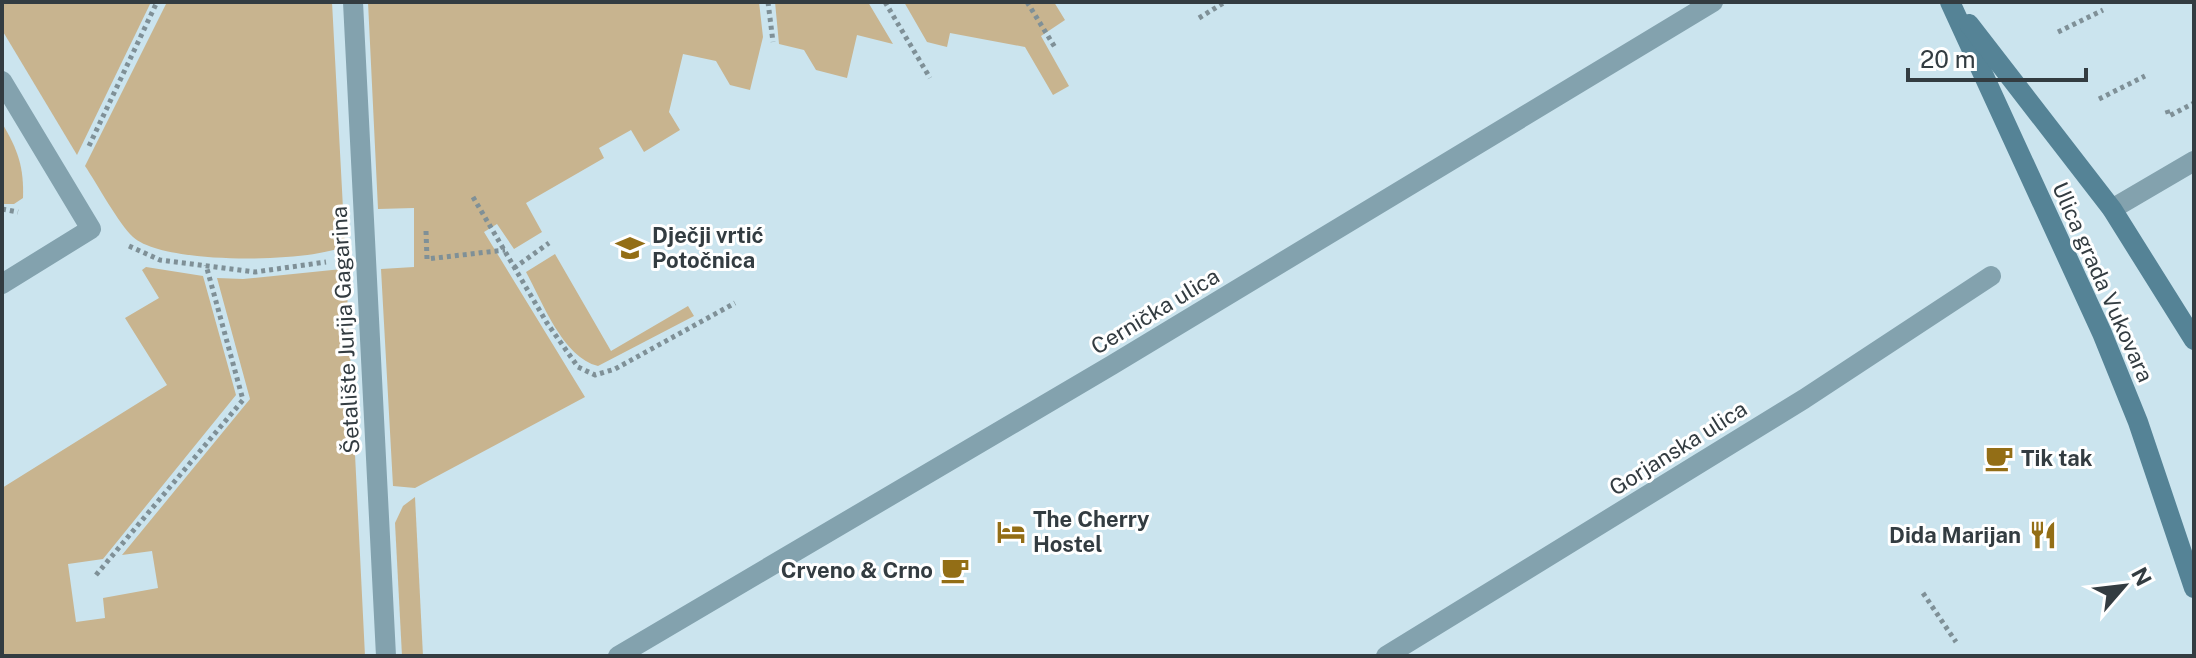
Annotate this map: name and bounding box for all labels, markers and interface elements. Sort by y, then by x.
scale bar [1908,32,2086,82]
text: 20 m [1920,45,1976,73]
street label: Ulica grada Vukovara [2047,178,2159,386]
street label: Šetalište Jurija Gagarina [326,206,364,454]
place label: Dječji vrtić Potočnica [652,222,764,273]
school or university icon: Dječji vrtić Potočnica [615,233,645,263]
street label: Cernička ulica [1086,263,1224,359]
street label: Gorjanska ulica [1604,395,1752,501]
cafe icon: Tik tak [1984,443,2014,473]
place label: Tik tak [2021,445,2093,471]
place label: The Cherry Hostel [1033,506,1150,557]
hotel icon: The Cherry Hostel [996,517,1026,547]
restaurant icon: Dida Marijan [2028,520,2058,550]
place label: Dida Marijan [1889,522,2021,548]
north arrow [2084,546,2164,626]
cafe icon: Crveno & Crno [940,555,970,585]
place label: Crveno & Crno [781,557,933,583]
text: N [2126,563,2157,590]

